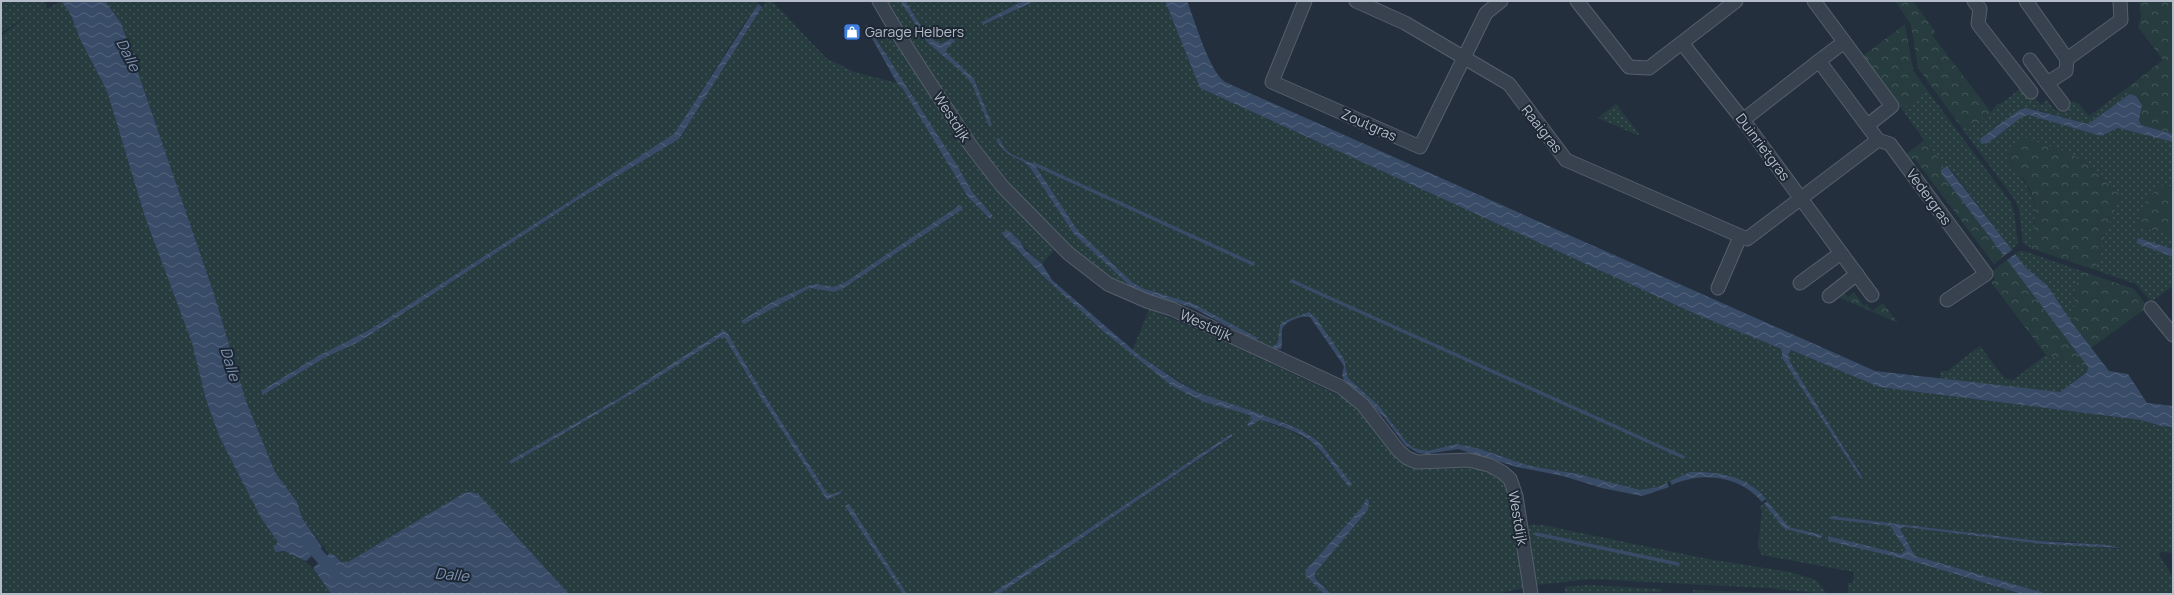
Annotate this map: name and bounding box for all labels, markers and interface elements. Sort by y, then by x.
shop icon: Garage Helbers [842,22,862,42]
place label: Garage Helbers [865,22,964,41]
water label: Dalle [111,35,146,76]
street label: Westdijk [929,88,976,146]
street label: Raaigras [1518,101,1567,157]
street label: Zoutgras [1338,104,1400,145]
street label: Duinrietgras [1732,109,1795,184]
street label: Vedergras [1903,165,1956,229]
street label: Westdijk [1177,305,1236,345]
water label: Dalle [215,344,246,384]
street label: Westdijk [1504,489,1533,548]
water label: Dalle [434,563,471,587]

